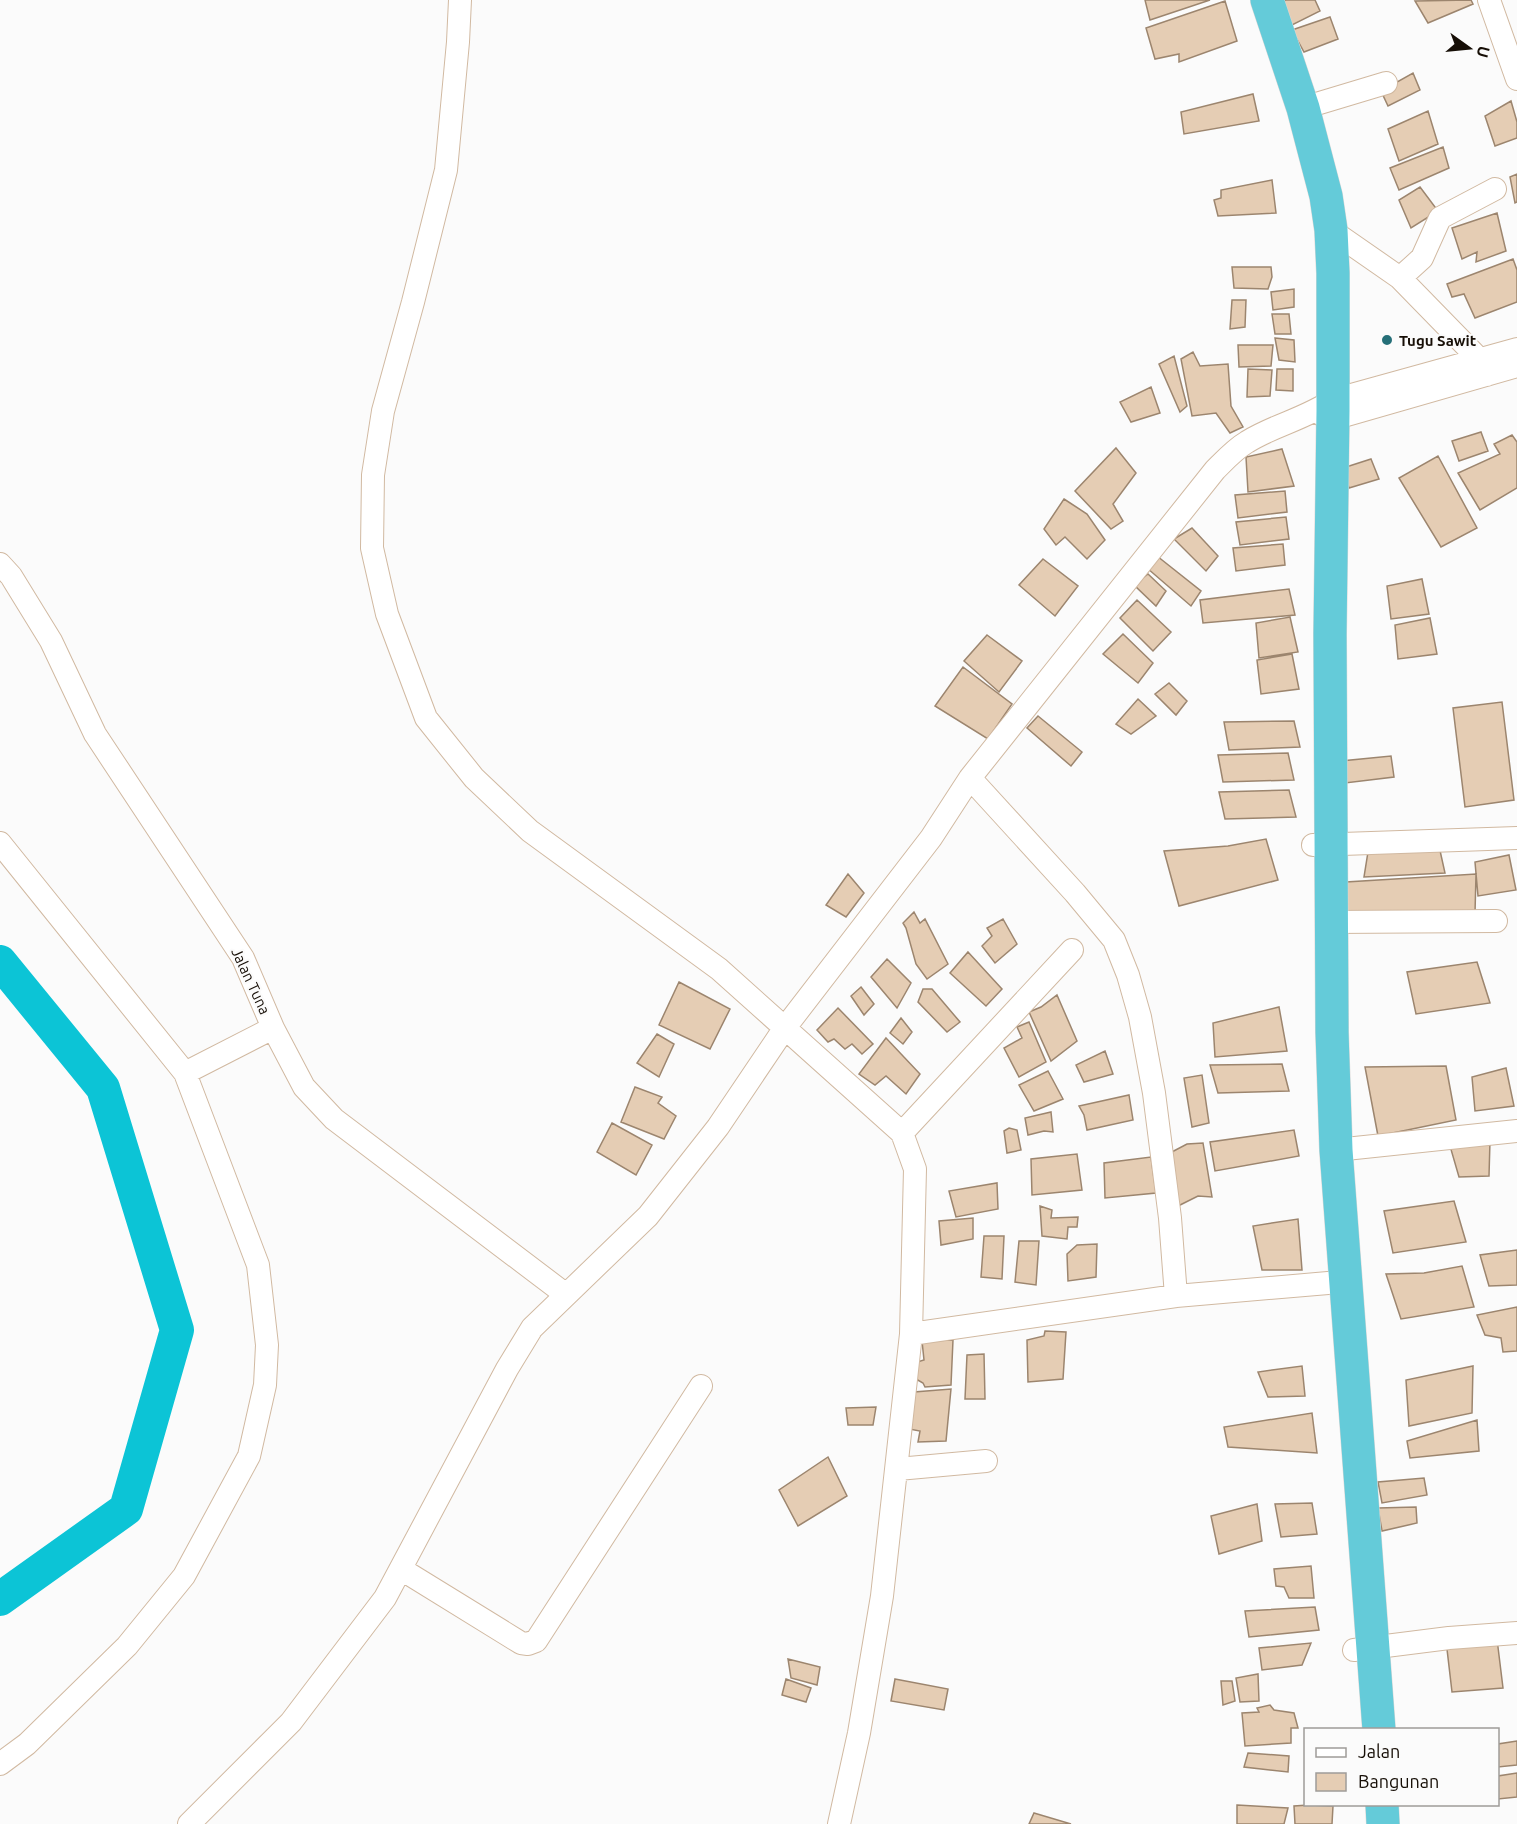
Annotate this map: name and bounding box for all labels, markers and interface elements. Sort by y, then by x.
north arrow [1439,18,1499,78]
text: U [1473,44,1494,60]
place label: Tugu Sawit [1399,332,1477,349]
marker: Tugu Sawit [1380,333,1394,347]
street label: Jalan Tuna [228,945,274,1017]
legend [1304,1728,1499,1806]
text: Jalan [1358,1741,1400,1761]
text: Bangunan [1358,1771,1439,1791]

